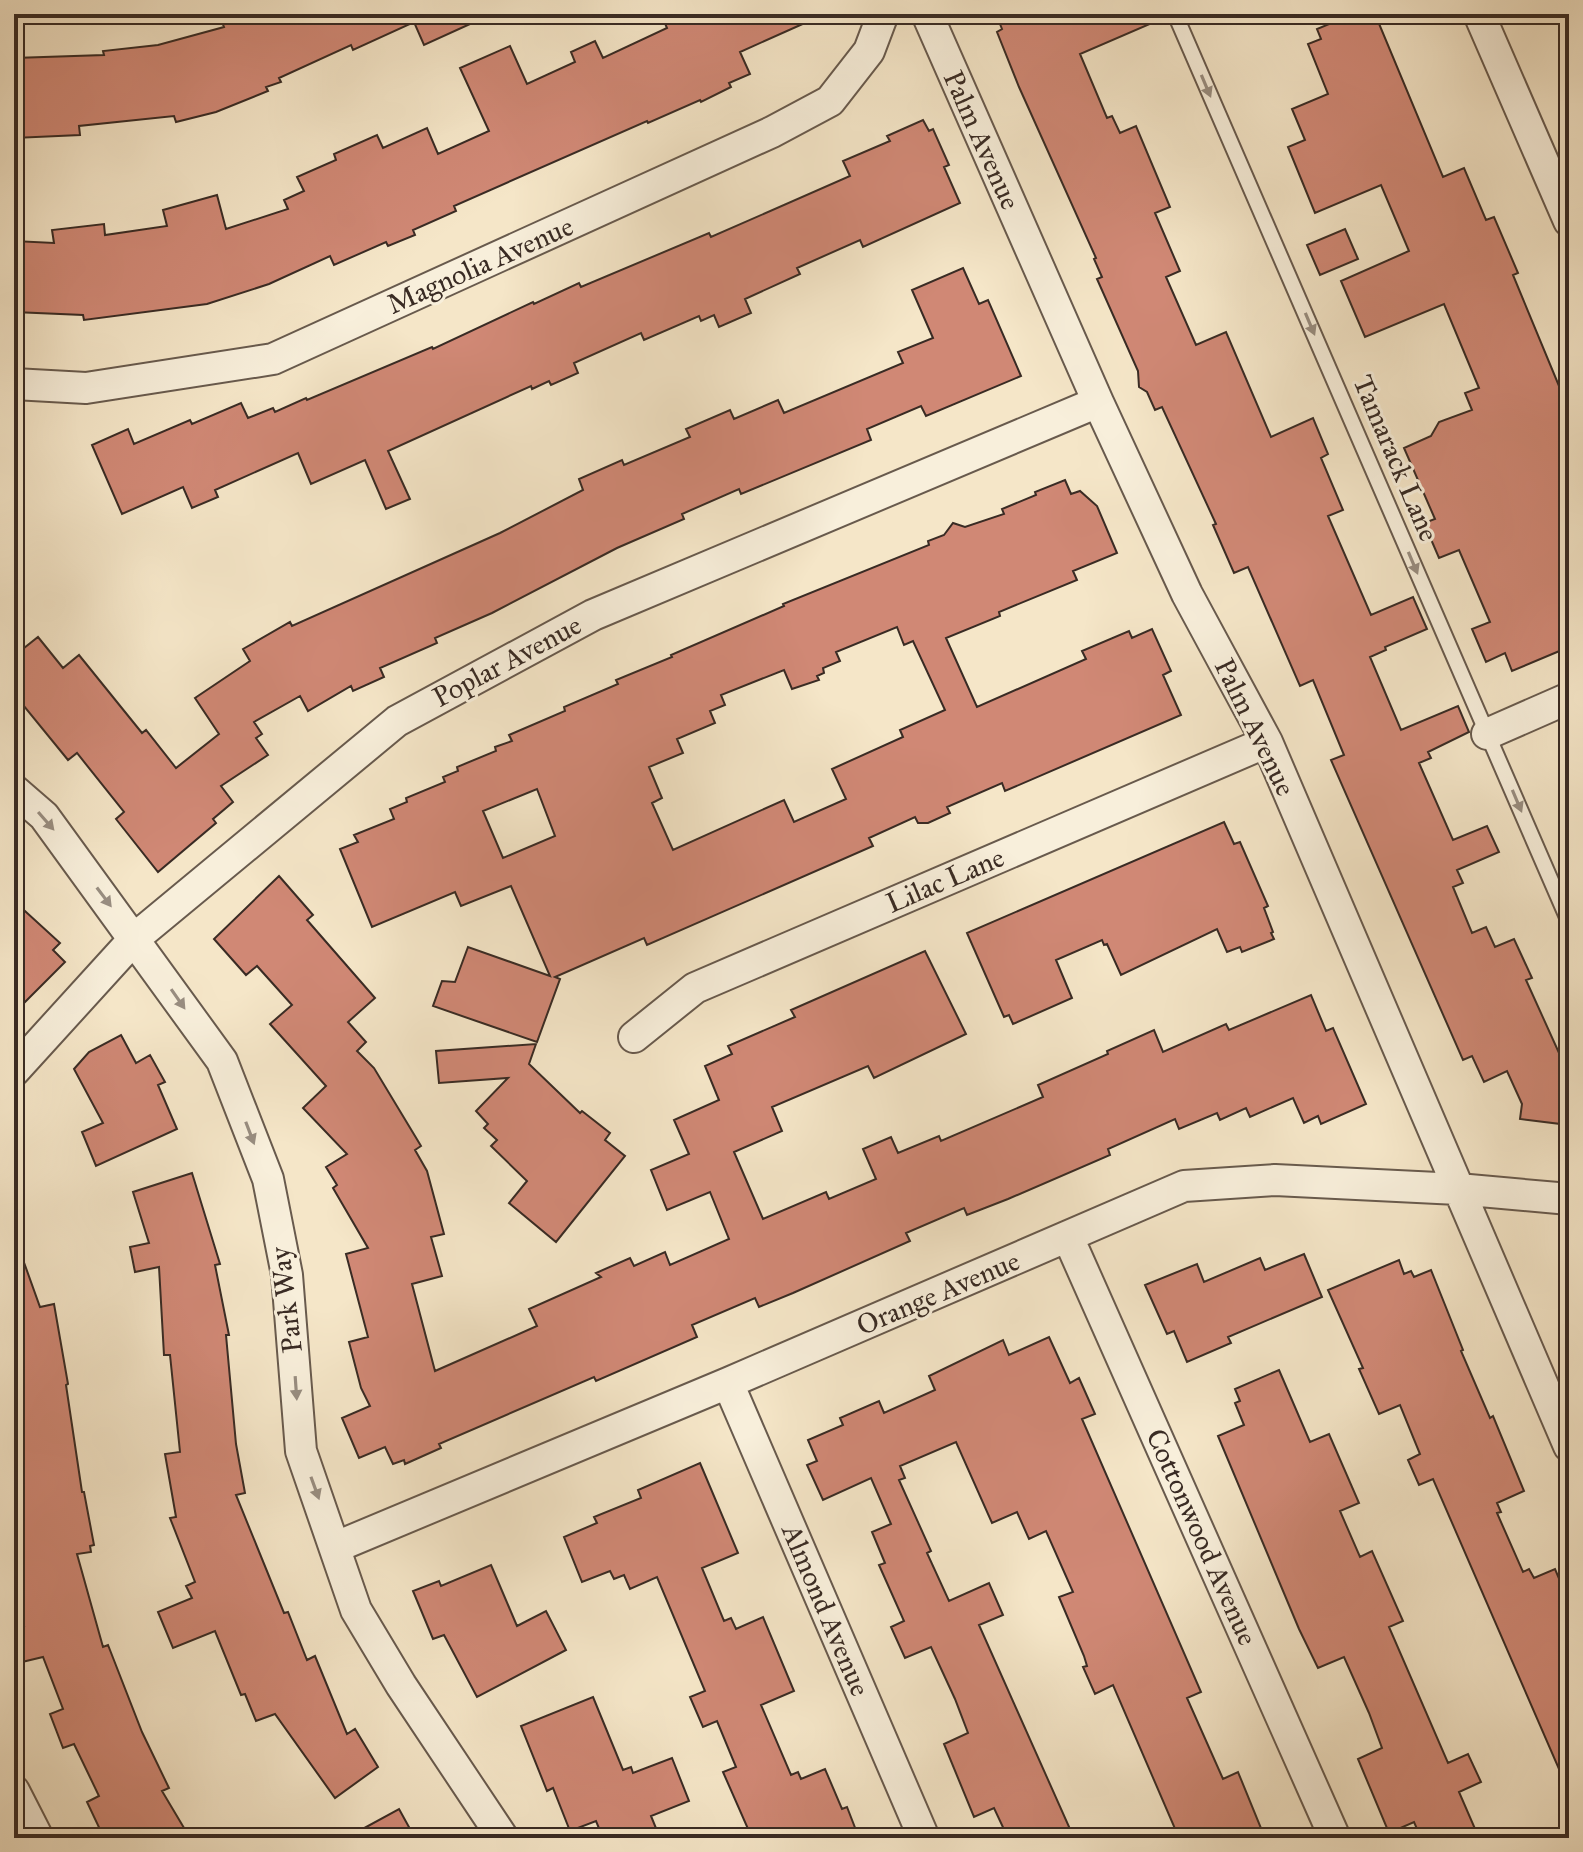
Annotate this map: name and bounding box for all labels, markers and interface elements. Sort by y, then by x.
street label: Palm Avenue [936,65,1028,215]
one-way arrow [1200,74,1213,97]
street label: Magnolia Avenue [381,208,579,322]
one-way arrow [1303,312,1316,336]
street label: Tamarack Lane [1345,370,1447,546]
one-way arrow [1407,551,1420,574]
street label: Poplar Avenue [427,607,587,715]
street label: Palm Avenue [1207,653,1303,801]
one-way arrow [1510,789,1523,813]
one-way arrow [37,811,54,831]
street label: Lilac Lane [881,839,1009,921]
one-way arrow [96,887,112,907]
one-way arrow [170,989,185,1010]
one-way arrow [244,1122,257,1146]
street label: Orange Avenue [851,1243,1025,1343]
street label: Park Way [262,1244,310,1355]
one-way arrow [290,1376,303,1401]
street label: Cottonwood Avenue [1139,1423,1265,1651]
one-way arrow [309,1476,321,1500]
street label: Almond Avenue [774,1518,878,1701]

